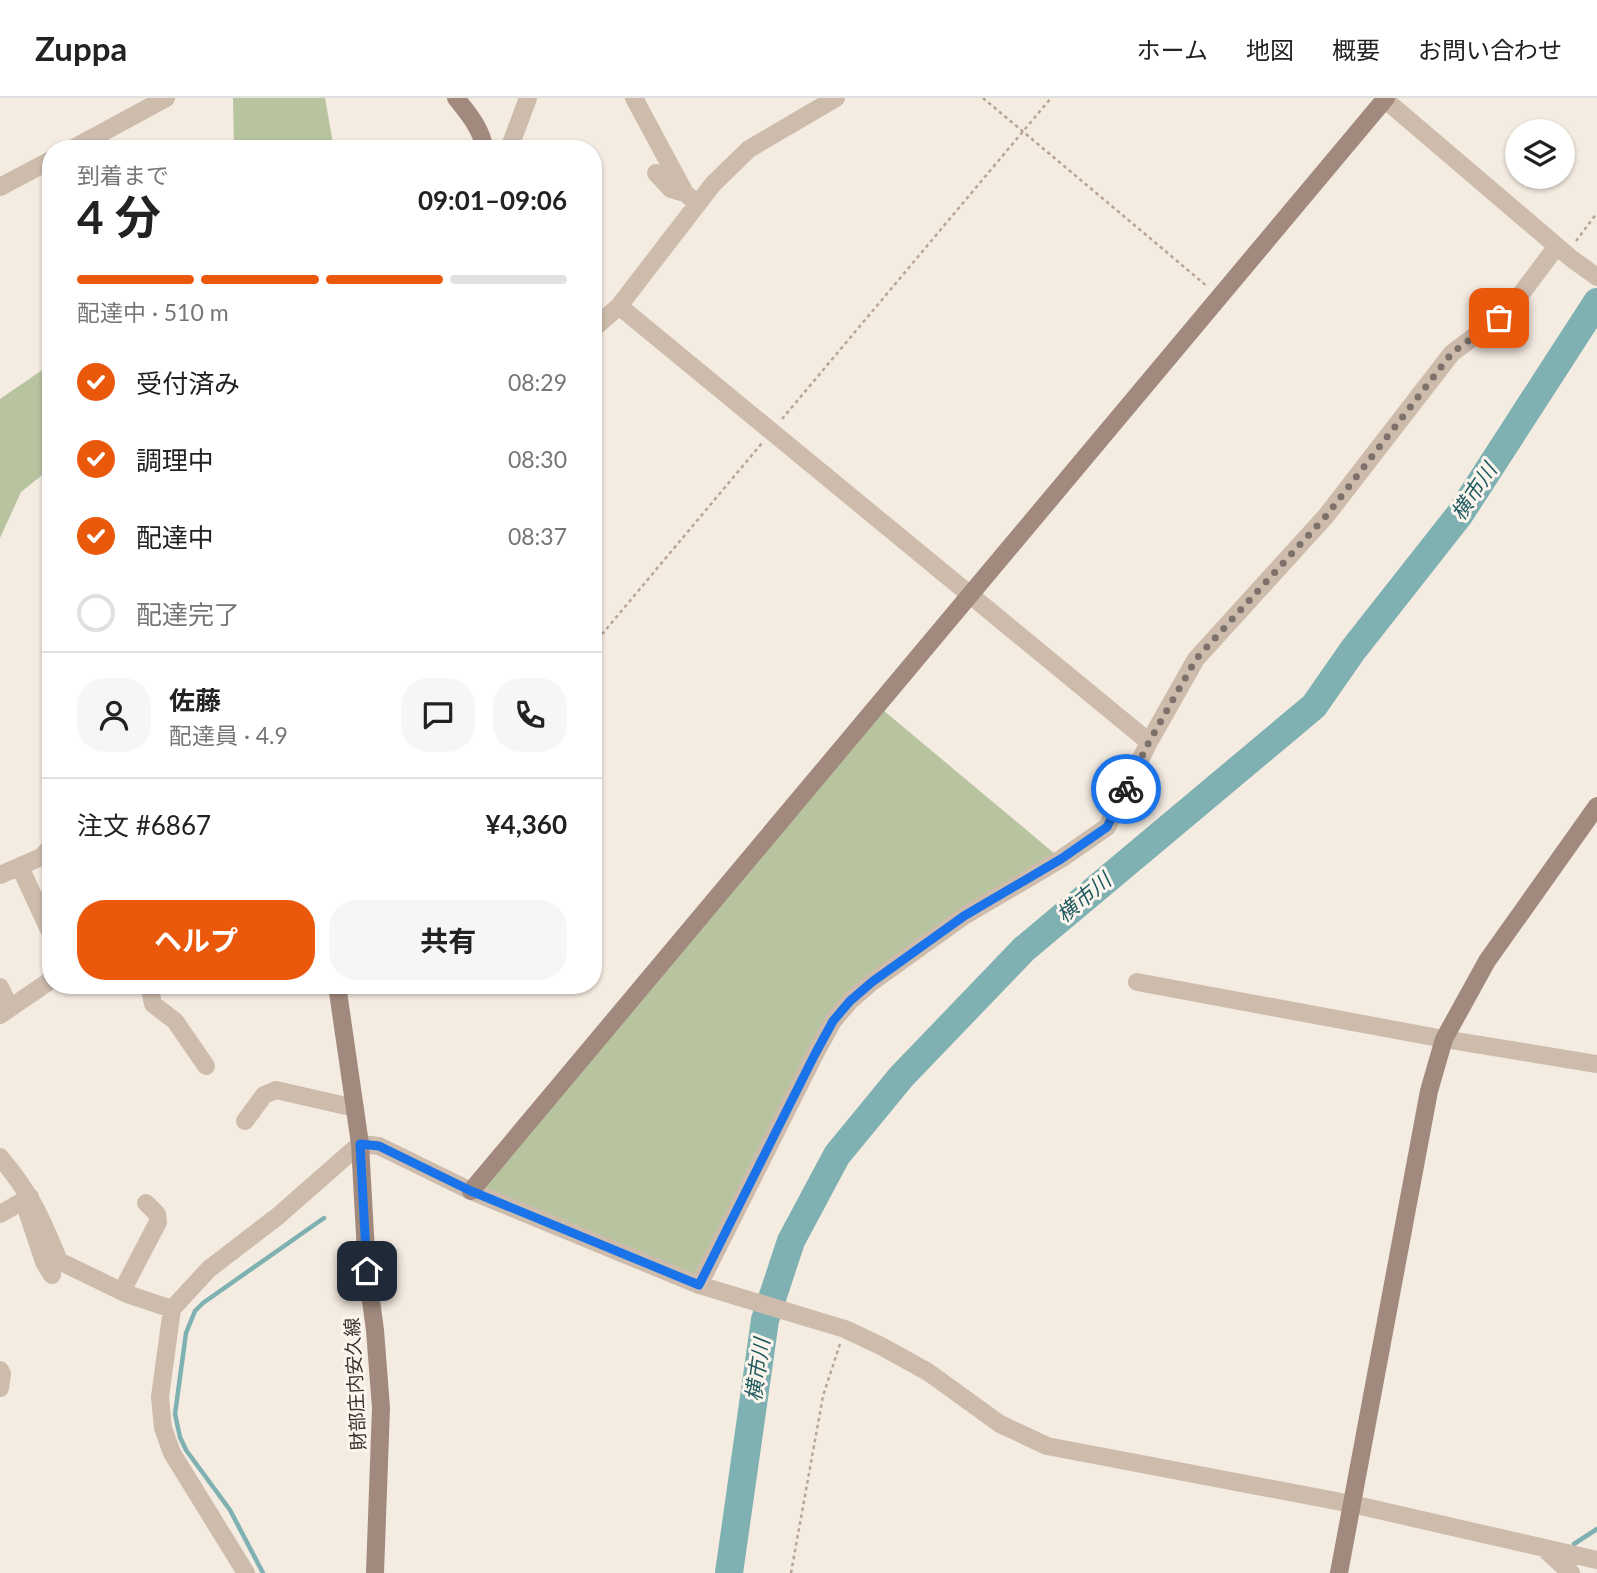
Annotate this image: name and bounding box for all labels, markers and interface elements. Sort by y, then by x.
text: Zuppa [35,28,127,68]
text: ホーム [1137,35,1208,64]
text: 地図 [1246,35,1294,64]
text: 概要 [1332,35,1380,64]
text: お問い合わせ [1418,35,1562,64]
map controls [1505,119,1575,189]
button: layers [1505,119,1575,189]
text: 到着まで [77,161,169,189]
text: 09:01–09:06 [418,184,567,216]
text: 4 分 [77,189,161,244]
pin [1469,288,1529,348]
text: 配達中 · 510 m [77,298,229,326]
icon: bag [1480,299,1518,337]
icon: check [77,363,115,401]
text: 受付済み [136,367,240,399]
text: 08:29 [508,368,567,396]
icon: check [77,440,115,478]
text: 調理中 [136,444,214,476]
text: 08:30 [508,445,567,473]
water label: 横市川 [1445,456,1502,524]
icon: check [77,517,115,555]
text: 配達中 [136,521,214,553]
text: 08:37 [508,522,567,550]
text: 配達完了 [136,598,240,630]
button: person [77,678,151,752]
button: chat [401,678,475,752]
button: phone [493,678,567,752]
text: 佐藤 [169,684,221,716]
text: 配達員 · 4.9 [169,721,288,749]
courier [1091,754,1161,824]
icon: bike [1107,770,1145,808]
text: ¥4,360 [486,808,567,840]
text: 注文 #6867 [77,809,211,841]
water label: 横市川 [1051,866,1117,927]
button: ヘルプ [77,900,315,980]
button: 共有 [329,900,567,980]
pin [337,1241,397,1301]
icon: home [348,1252,386,1290]
street label: 財部庄内安久線 [340,1317,369,1451]
water label: 横市川 [740,1335,774,1403]

